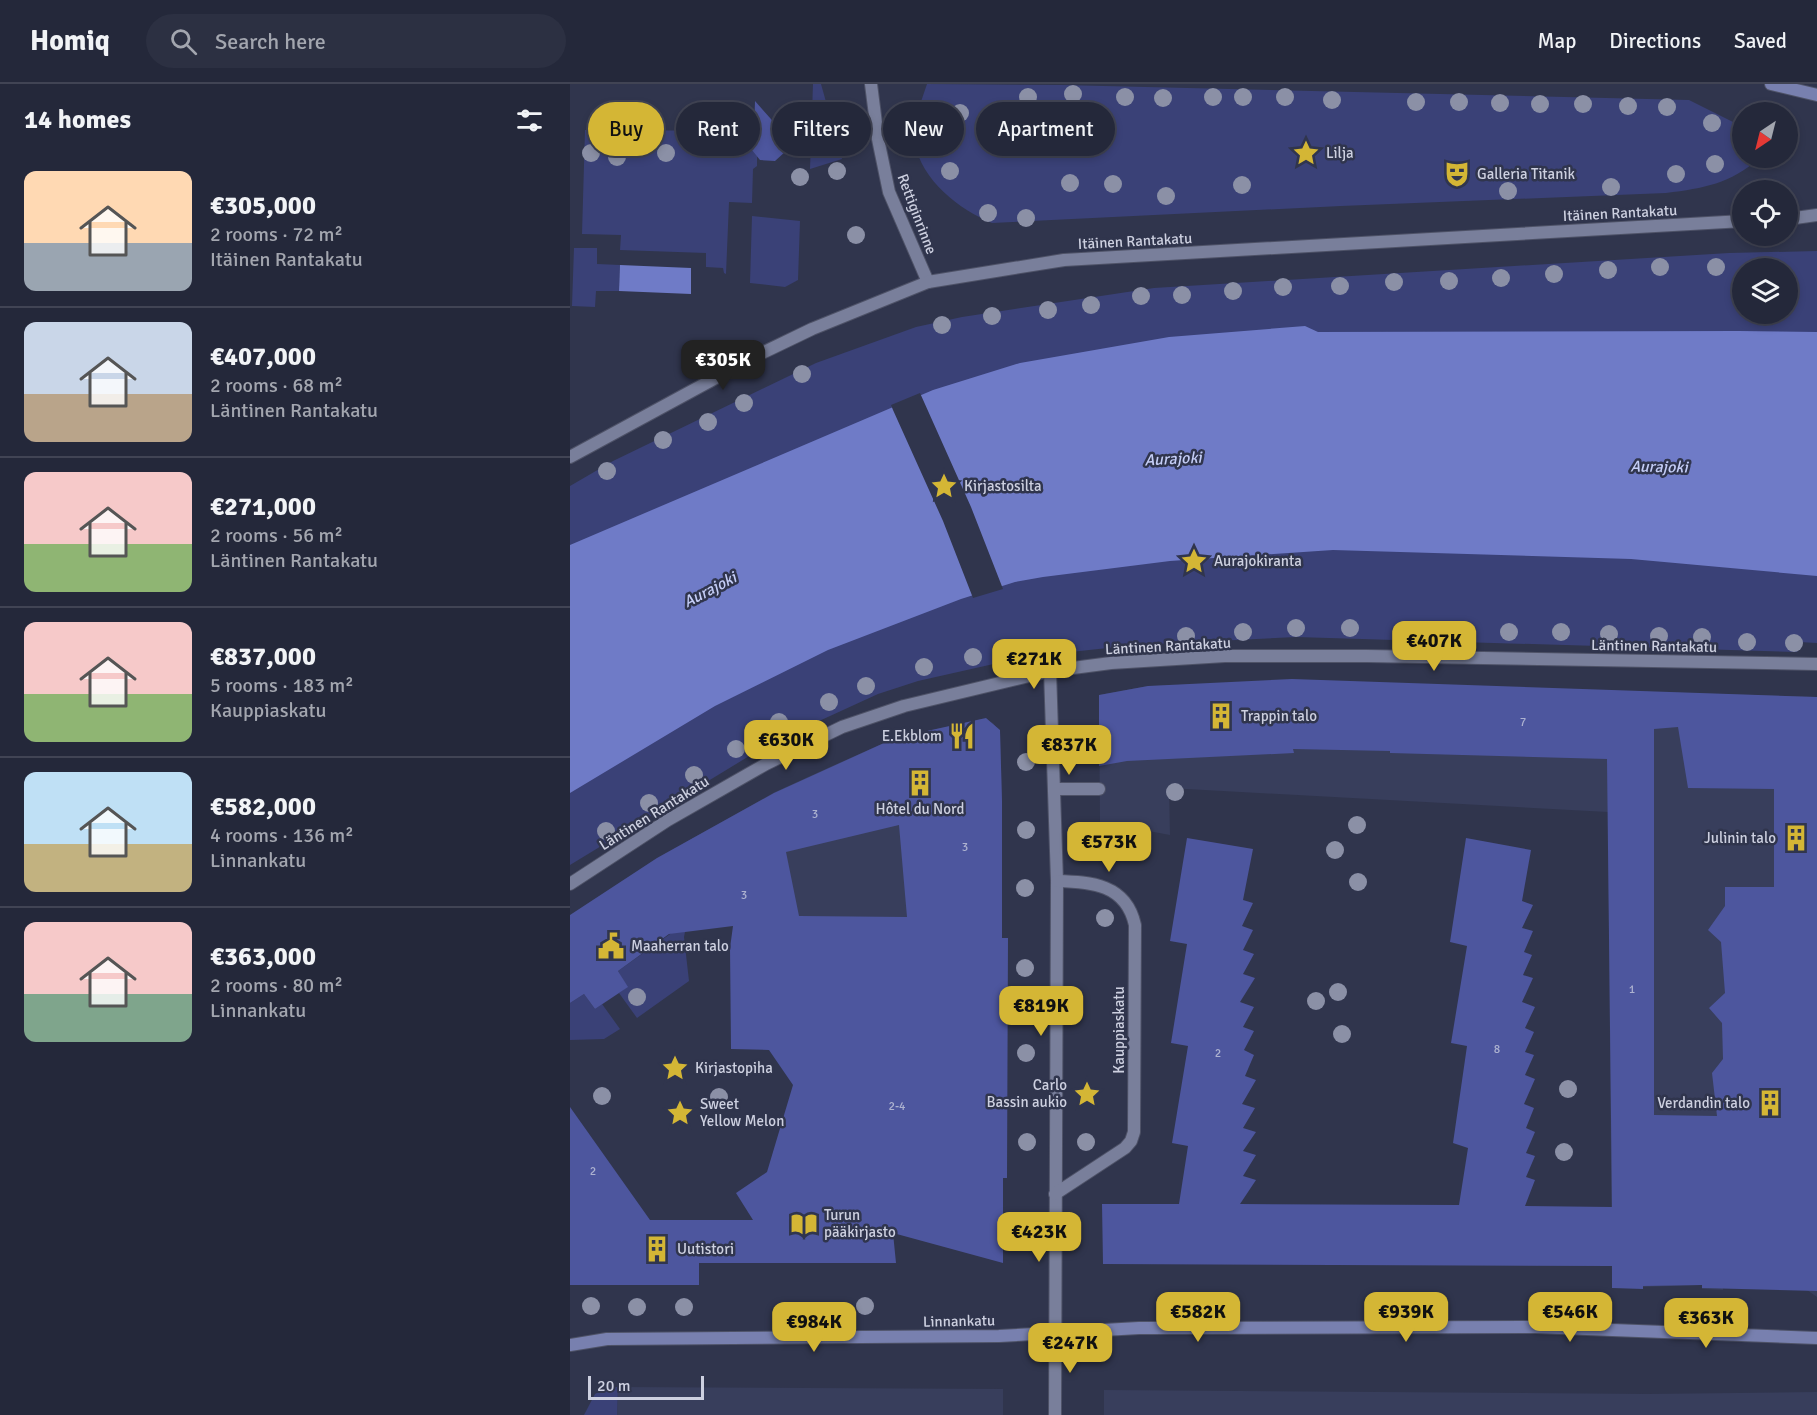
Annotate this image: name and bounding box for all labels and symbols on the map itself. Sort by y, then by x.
north arrow [1732,102,1798,168]
place icon: Lilja [1291,138,1321,168]
place label: Lilja [1326,144,1354,162]
theatre icon: Galleria Titanik [1442,159,1472,189]
place label: Galleria Titanik [1477,165,1575,183]
street label: Rettiginrinne [893,171,941,257]
street label: Itäinen Rantakatu [1562,201,1678,225]
street label: Itäinen Rantakatu [1077,229,1193,253]
pin: €305K [681,340,765,391]
water label: Aurajoki [1144,447,1204,470]
water label: Aurajoki [1630,457,1689,478]
place icon: Kirjastosilta [929,471,959,501]
place label: Kirjastosilta [964,477,1042,495]
place icon: Aurajokiranta [1179,546,1209,576]
place label: Aurajokiranta [1214,552,1302,570]
water label: Aurajoki [680,567,741,612]
pin: €407K [1392,621,1476,672]
street label: Läntinen Rantakatu [1105,634,1231,658]
street label: Läntinen Rantakatu [1591,636,1717,656]
pin: €271K [992,639,1076,690]
building icon: Trappin talo [1206,701,1236,731]
place label: Trappin talo [1241,707,1317,725]
house number: 7 [1520,715,1526,730]
pin: €630K [744,720,828,771]
restaurant icon: E.Ekblom [947,721,977,751]
pin: €837K [1027,725,1111,776]
place label: E.Ekblom [882,727,942,745]
building icon: Hôtel du Nord [905,768,935,798]
street label: Läntinen Rantakatu [596,772,712,854]
place label: Hôtel du Nord [876,800,964,818]
house number: 3 [812,807,818,822]
pin: €573K [1067,822,1151,873]
building icon: Julinin talo [1781,823,1811,853]
place label: Julinin talo [1704,829,1776,847]
house number: 3 [962,840,968,855]
house number: 3 [741,888,747,903]
public building icon: Maaherran talo [596,931,626,961]
place label: Maaherran talo [631,937,729,955]
house number: 1 [1629,982,1635,997]
pin: €819K [999,986,1083,1037]
street label: Kauppiaskatu [1110,986,1128,1074]
house number: 8 [1494,1042,1500,1057]
house number: 2 [1215,1046,1221,1061]
place icon: Kirjastopiha [660,1053,690,1083]
place label: Kirjastopiha [695,1059,773,1077]
place label: Carlo Bassin aukio [987,1076,1067,1111]
place icon: Carlo Bassin aukio [1072,1079,1102,1109]
building icon: Verdandin talo [1755,1088,1785,1118]
place label: Verdandin talo [1657,1094,1750,1112]
place label: Sweet Yellow Melon [700,1095,784,1130]
place icon: Sweet Yellow Melon [665,1098,695,1128]
house number: 2-4 [888,1099,906,1114]
house number: 2 [590,1164,596,1179]
place label: Turun pääkirjasto [824,1206,896,1241]
library icon: Turun pääkirjasto [789,1209,819,1239]
pin: €423K [997,1212,1081,1263]
building icon: Uutistori [642,1234,672,1264]
place label: Uutistori [677,1240,734,1258]
pin: €582K [1156,1292,1240,1343]
pin: €939K [1364,1292,1448,1343]
pin: €546K [1528,1292,1612,1343]
pin: €363K [1664,1298,1748,1349]
pin: €984K [772,1302,856,1353]
street label: Linnankatu [923,1311,995,1331]
pin: €247K [1028,1323,1112,1374]
scale bar [588,1373,704,1400]

